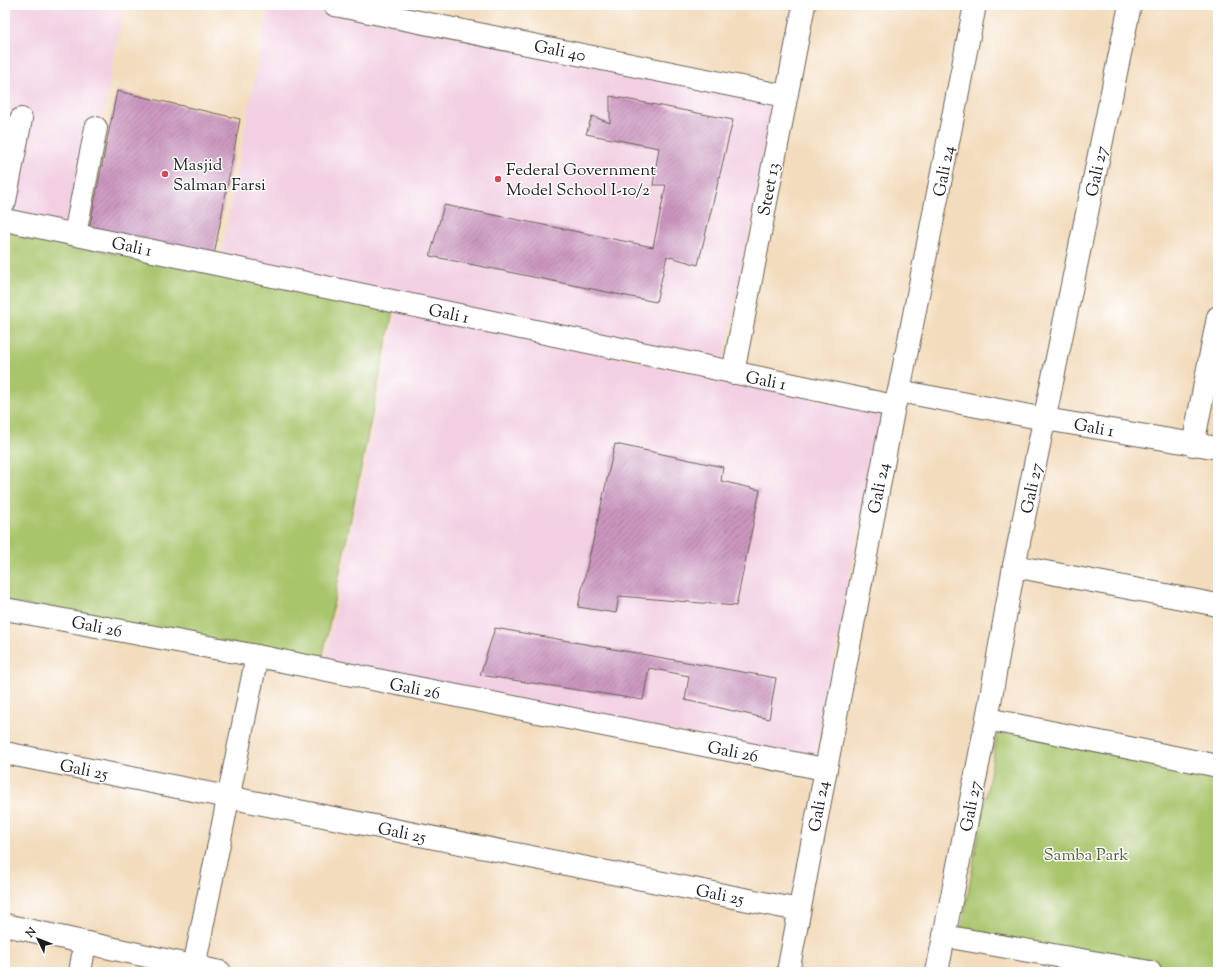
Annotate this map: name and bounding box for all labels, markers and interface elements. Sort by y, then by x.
street label: Gali 40 [532,35,588,69]
street label: Gali 24 [928,143,962,199]
street label: Gali 27 [1081,143,1115,199]
place label: Masjid Salman Farsi [173,154,266,198]
place label: Federal Government Model School I-10/2 [506,159,656,203]
street label: Steet 13 [753,161,787,218]
marker: Masjid Salman Farsi [160,169,170,179]
marker: Federal Government Model School I-10/2 [493,174,503,184]
street label: Gali 1 [109,232,154,264]
street label: Gali 1 [426,299,471,331]
street label: Gali 1 [743,366,788,398]
street label: Gali 1 [1072,414,1116,444]
street label: Gali 24 [863,460,897,516]
street label: Gali 27 [1016,460,1050,516]
street label: Gali 26 [69,611,124,645]
street label: Gali 26 [387,673,442,707]
street label: Gali 26 [705,736,760,770]
street label: Gali 25 [57,755,110,787]
street label: Gali 27 [955,778,989,834]
street label: Gali 24 [804,779,836,834]
street label: Gali 25 [375,818,428,850]
park label: Samba Park [1043,844,1129,868]
street label: Gali 25 [693,880,746,912]
north arrow [18,919,58,959]
text: N [22,924,40,942]

